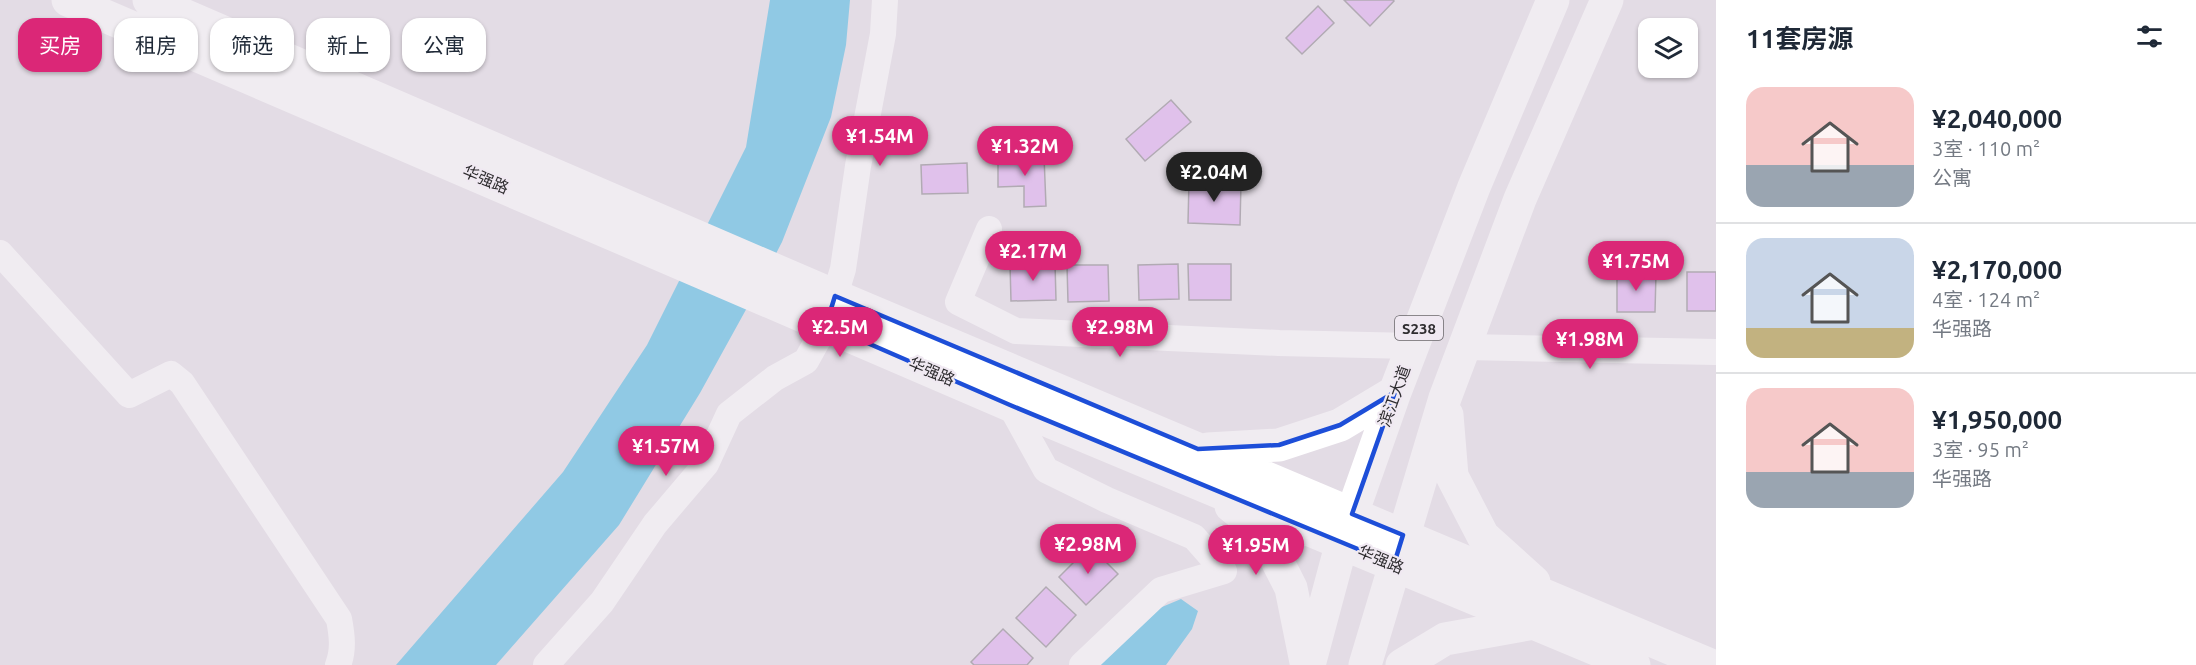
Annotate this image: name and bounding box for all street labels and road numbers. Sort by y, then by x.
street label: 华强路 [460,161,512,197]
road number: S238 [1395,316,1443,340]
street label: 华强路 [906,353,958,389]
street label: 滨江大道 [1375,363,1413,429]
street label: 华强路 [1355,541,1407,577]

